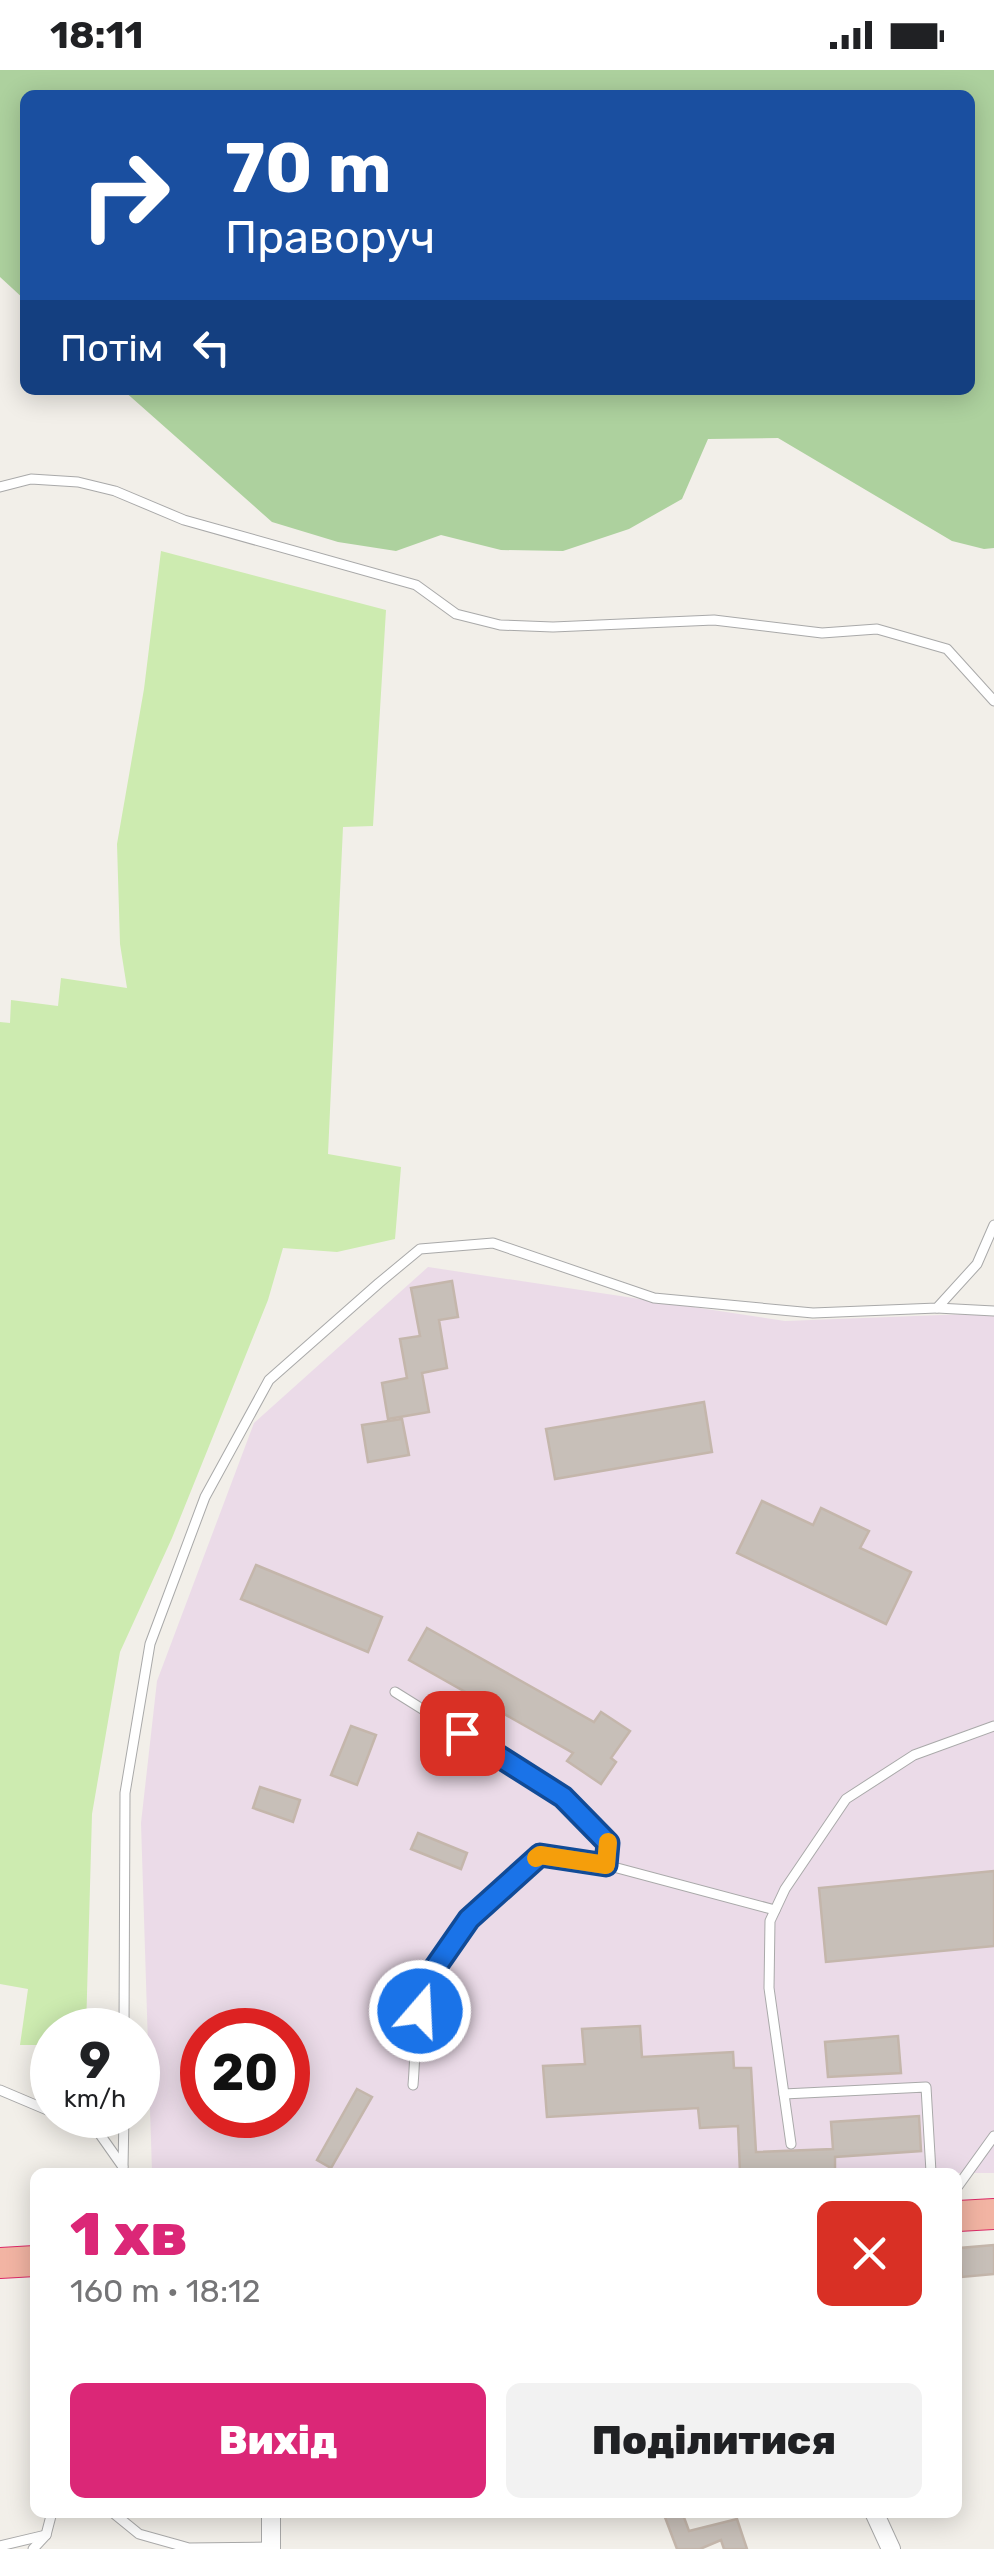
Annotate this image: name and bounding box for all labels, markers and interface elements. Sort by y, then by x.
text: 18:11 [50,12,143,58]
text: 70 m [225,127,392,210]
icon: right [60,130,190,260]
text: Праворуч [225,211,435,264]
icon: left [184,320,239,375]
text: Потім [60,325,164,371]
pin [420,1691,505,1776]
icon: arrive [435,1706,490,1761]
position arrow [368,1959,472,2063]
speed limit sign: 20 [180,2008,310,2138]
text: 9 [79,2031,111,2091]
text: km/h [64,2084,126,2113]
text: 1 хв [70,2199,188,2270]
button: close [817,2201,922,2306]
text: 160 m · 18:12 [70,2272,261,2310]
button: Вихід [70,2383,486,2498]
button: Поділитися [506,2383,922,2498]

